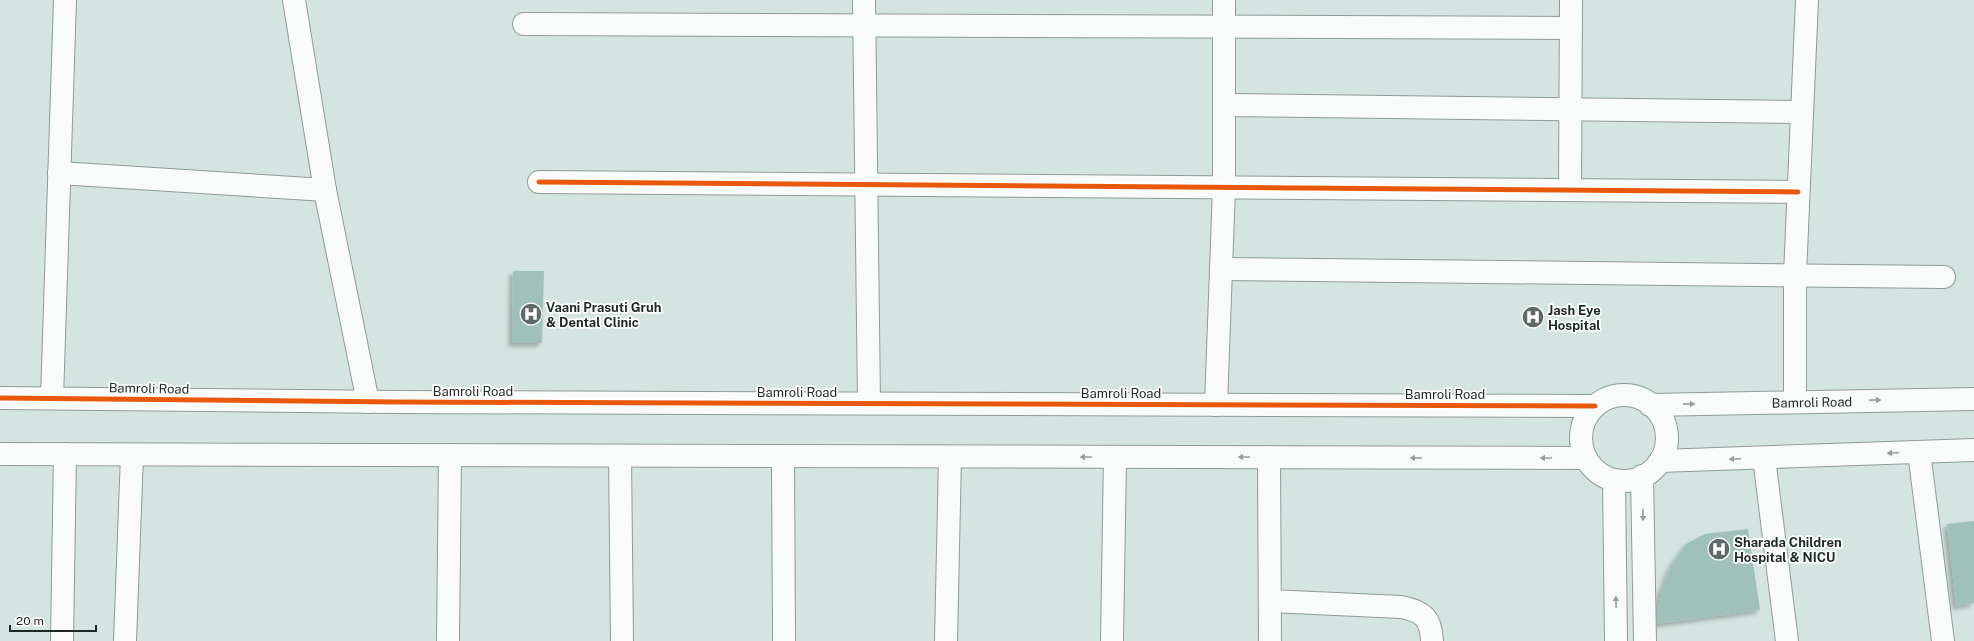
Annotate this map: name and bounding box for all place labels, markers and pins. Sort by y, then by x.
place label: Vaani Prasuti Gruh & Dental Clinic [546,300,661,330]
hospital icon: Vaani Prasuti Gruh & Dental Clinic [518,301,544,327]
place label: Jash Eye Hospital [1548,303,1601,333]
hospital icon: Jash Eye Hospital [1520,304,1546,330]
place label: Sharada Children Hospital & NICU [1734,535,1842,565]
hospital icon: Sharada Children Hospital & NICU [1706,536,1732,562]

